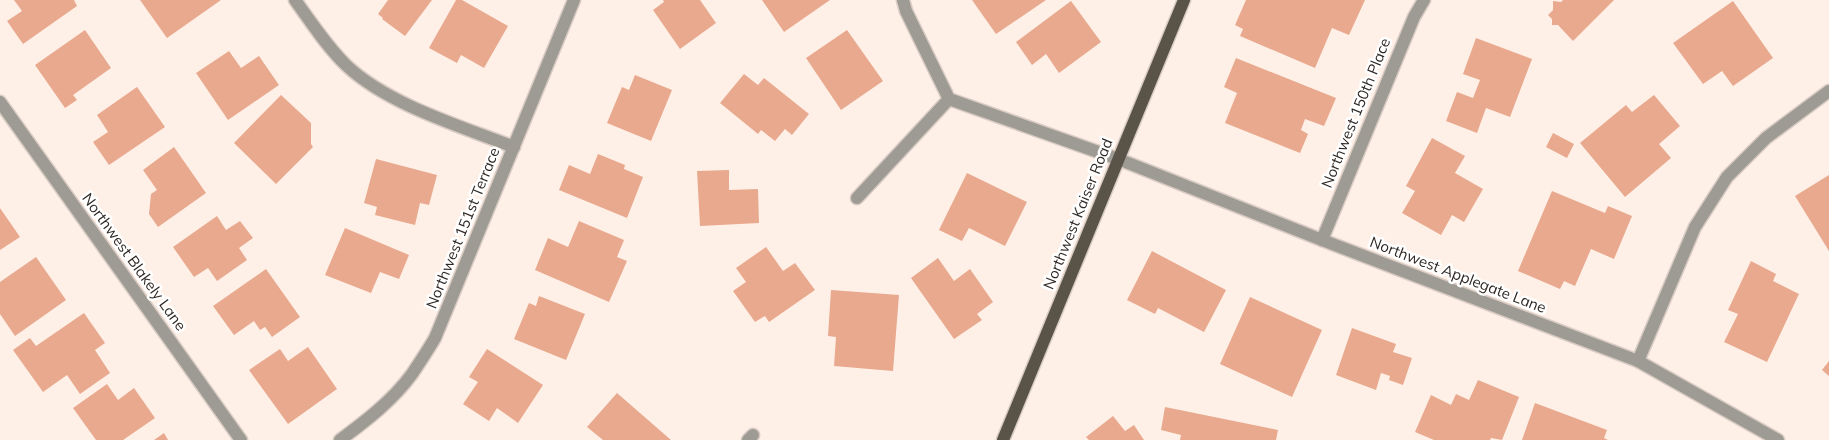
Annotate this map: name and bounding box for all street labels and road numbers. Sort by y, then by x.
street label: Northwest 150th Place [1317,35,1394,191]
street label: Northwest Kaiser Road [1039,136,1117,292]
street label: Northwest 151st Terrace [422,144,504,311]
street label: Northwest Blakely Lane [78,189,191,334]
street label: Northwest Applegate Lane [1367,232,1549,317]

